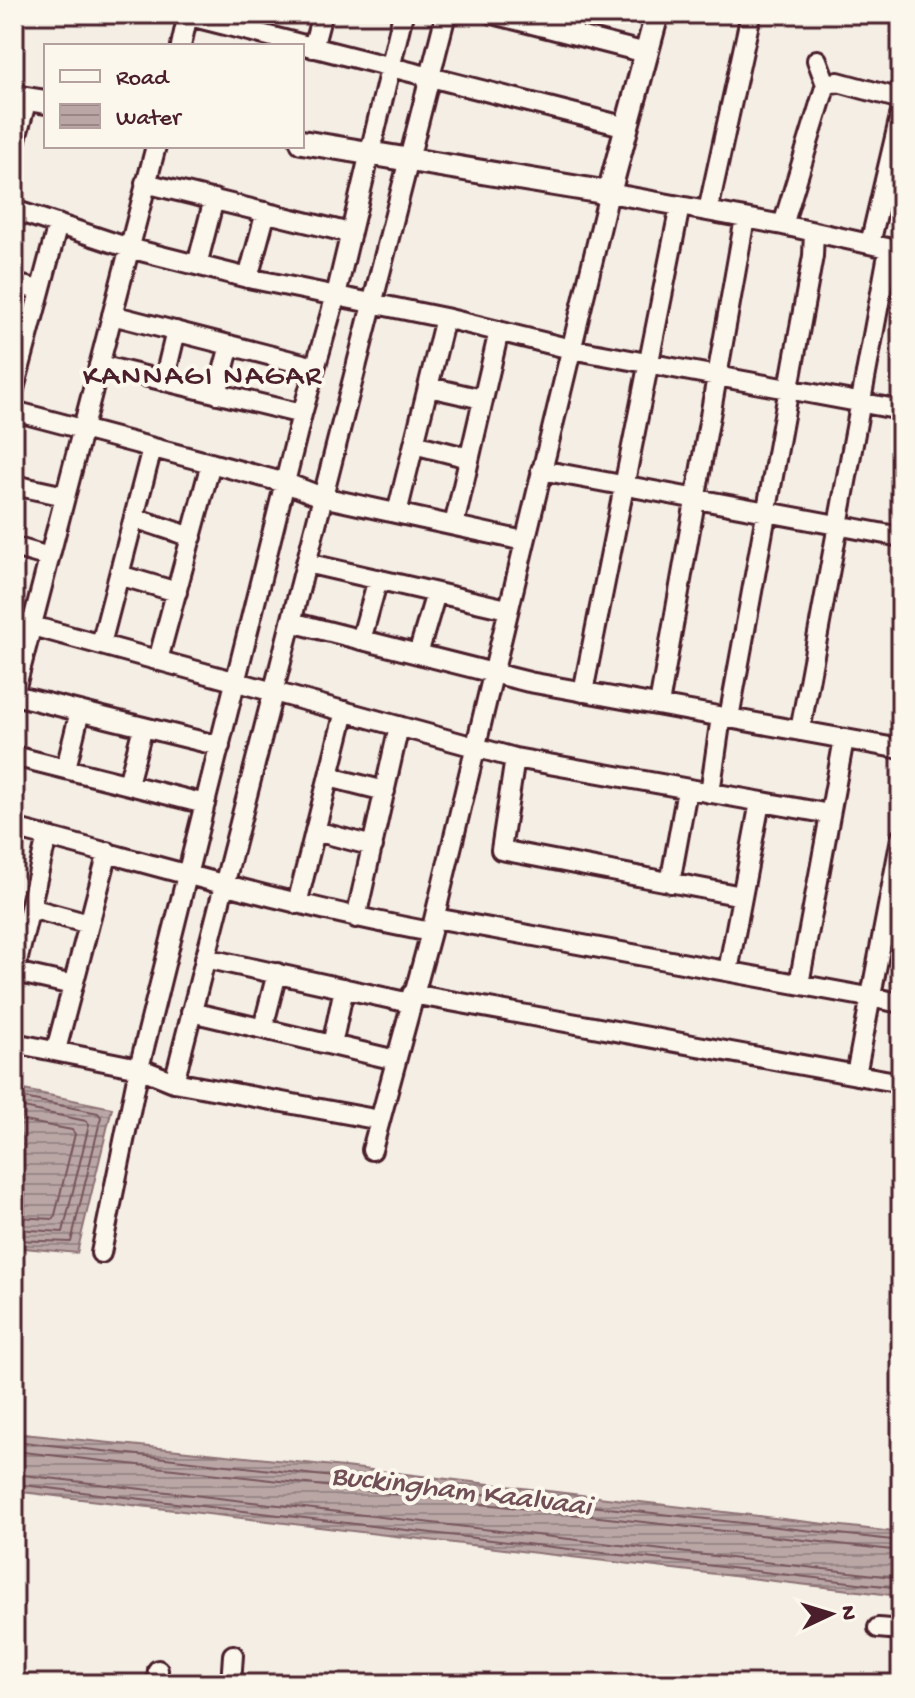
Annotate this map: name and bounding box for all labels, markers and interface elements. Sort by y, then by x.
legend [44,44,304,148]
text: Road [116,65,170,94]
text: Water [116,105,183,134]
district label: KANNAGI NAGAR [83,361,323,396]
water label: Buckingham Kaalvaai [329,1460,596,1527]
north arrow [791,1574,871,1654]
text: N [833,1605,860,1621]

